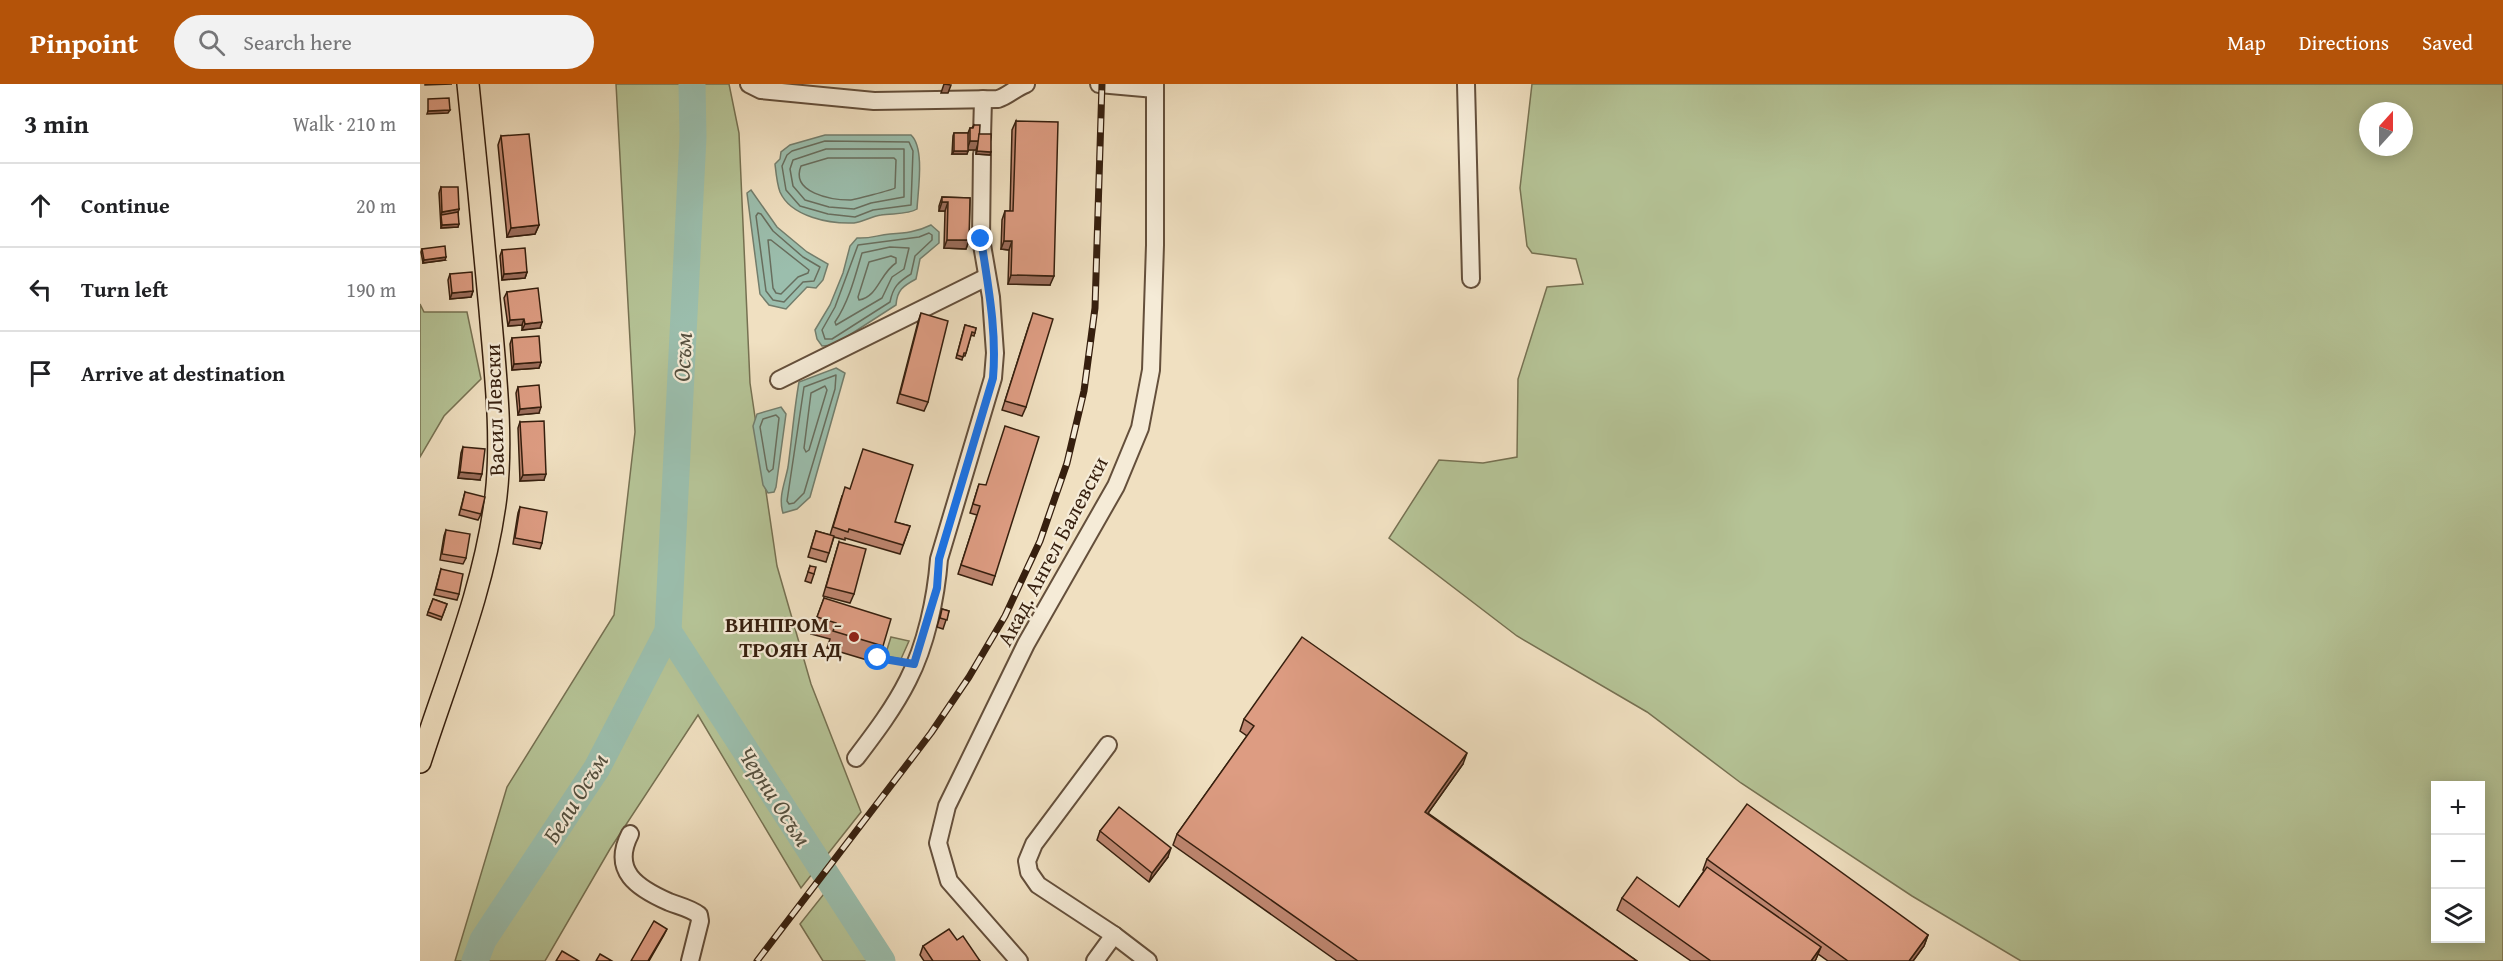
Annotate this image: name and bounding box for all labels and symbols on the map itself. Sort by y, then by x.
north arrow [2359,102,2413,156]
route end [967,225,993,251]
water label: Осъм [663,331,701,383]
street label: Васил Левски [476,343,512,477]
street label: Акад. Ангел Балевски [988,451,1116,651]
place label: ВИНПРОМ - ТРОЯН АД [725,608,842,665]
marker: ВИНПРОМ - ТРОЯН АД [847,630,861,644]
route start [864,644,890,670]
water label: Черни Осъм [729,739,821,853]
water label: Бели Осъм [533,746,617,850]

